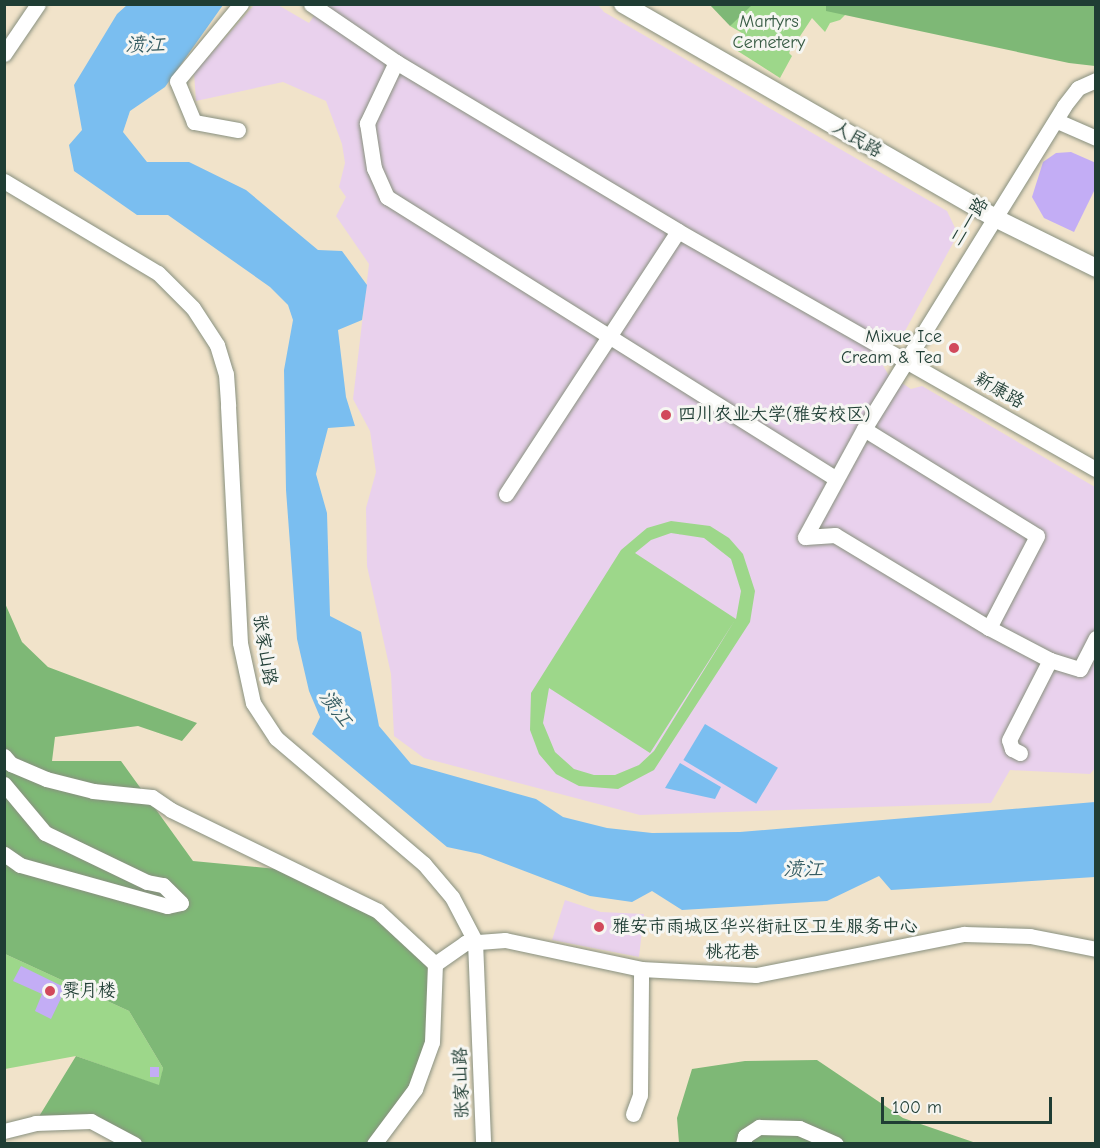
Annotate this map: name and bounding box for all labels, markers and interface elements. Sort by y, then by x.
park label: Martyrs Cemetery [733,12,805,54]
water label: 𣸣江 [125,32,165,56]
street label: 人民路 [828,117,886,163]
street label: 二一路 [946,193,994,251]
place label: Mixue Ice Cream & Tea [841,327,942,370]
marker: Mixue Ice Cream & Tea [947,341,961,355]
street label: 新康路 [970,368,1028,414]
place label: 四川农业大学(雅安校区) [678,404,870,426]
marker: 四川农业大学(雅安校区) [659,408,673,422]
street label: 张家山路 [248,613,280,687]
water label: 𣸣江 [314,685,358,731]
water label: 𣸣江 [783,857,823,881]
place label: 雅安市雨城区华兴街社区卫生服务中心 [612,916,918,938]
marker: 雅安市雨城区华兴街社区卫生服务中心 [590,918,608,936]
street label: 桃花巷 [705,942,759,964]
place label: 霁月楼 [62,980,116,1002]
marker: 霁月楼 [43,984,57,998]
street label: 张家山路 [450,1047,474,1119]
scale bar [884,1085,1055,1123]
text: 100 m [892,1097,942,1118]

